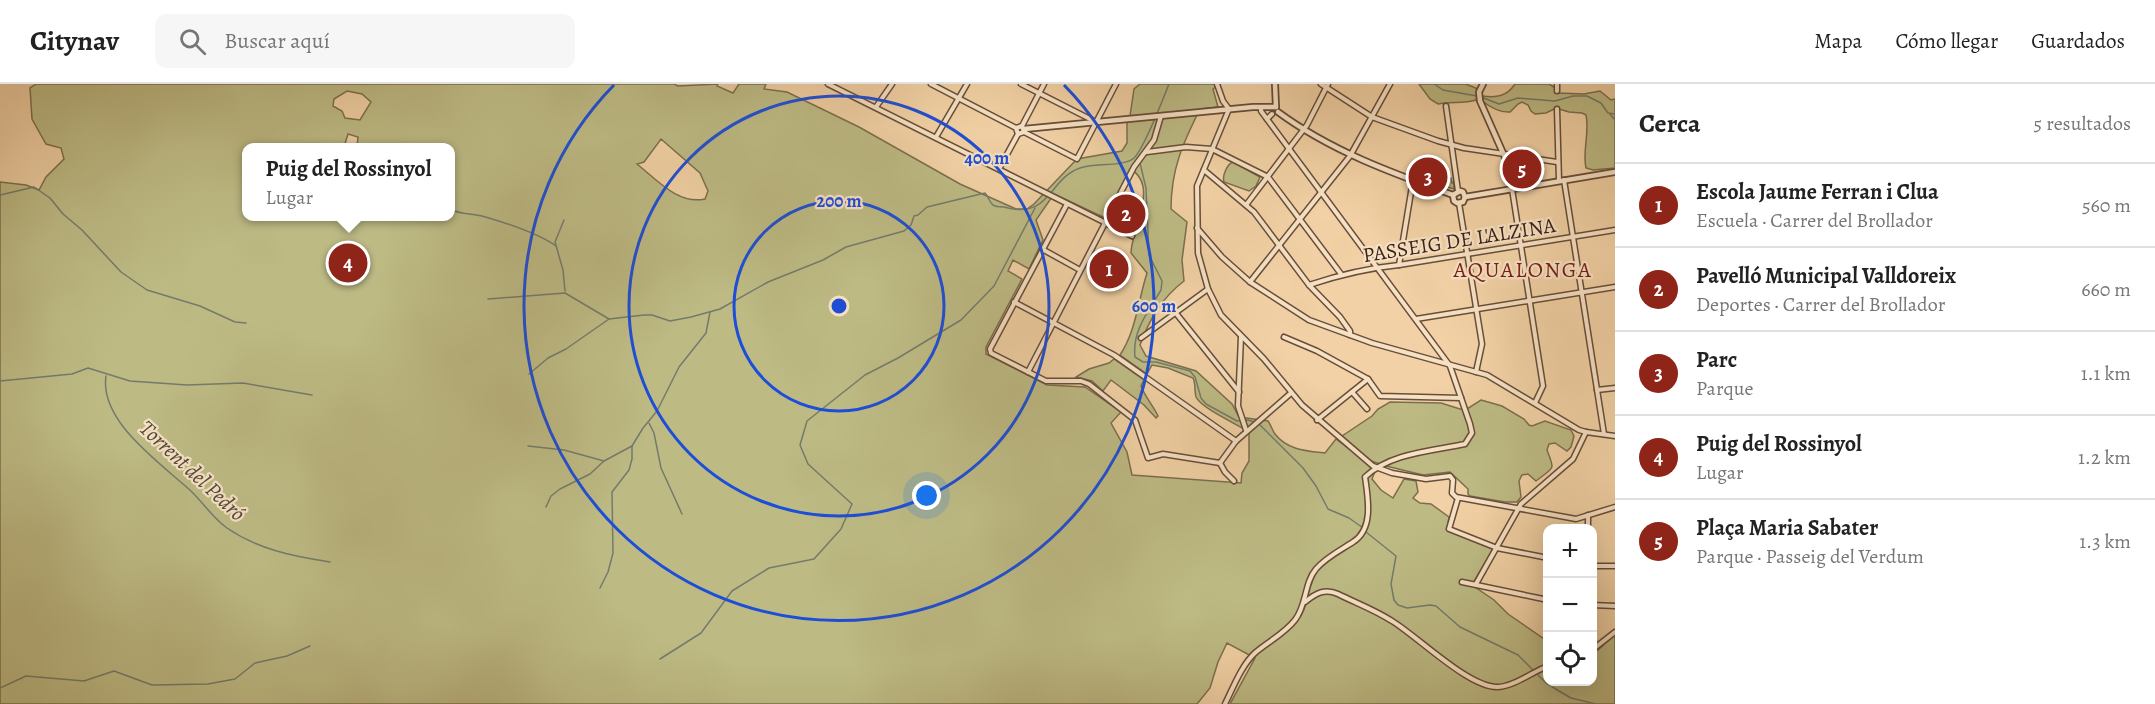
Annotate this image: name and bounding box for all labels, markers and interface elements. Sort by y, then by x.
search box [155,14,575,68]
text: Citynav [30,22,119,60]
icon: search [176,25,209,58]
text: Buscar aquí [224,26,330,56]
text: Mapa [1814,27,1862,55]
text: Cómo llegar [1895,27,1998,55]
text: Guardados [2031,27,2125,55]
text: Cerca [1639,106,1701,141]
text: 5 resultados [2034,110,2131,137]
popup [242,143,455,221]
text: 400 m [965,146,1009,170]
pin: 5 [1502,146,1541,191]
text: Puig del Rossinyol [266,154,431,184]
pin: 3 [1408,154,1448,200]
text: Escola Jaume Ferran i Clua [1696,177,1939,207]
text: Lugar [266,184,313,211]
text: 200 m [816,189,862,213]
pin: 2 [1106,192,1146,236]
text: 1 [1655,192,1662,219]
text: 560 m [2082,192,2131,219]
text: Escuela · Carrer del Brollador [1696,207,1933,234]
street label: PASSEIG DE L'ALZINA [1361,211,1558,269]
pin: 4 [328,240,368,285]
pin: 1 [1090,246,1128,291]
district label: AQUALONGA [1453,255,1592,285]
text: Pavelló Municipal Valldoreix [1696,261,1956,291]
text: 2 [1654,276,1663,303]
text: 660 m [2081,276,2131,303]
text: Deportes · Carrer del Brollador [1696,291,1945,318]
text: 600 m [1132,294,1176,318]
centre of rings [829,296,849,316]
text: Parc [1696,345,1737,375]
text: 3 [1654,360,1663,387]
text: 1.1 km [2081,360,2131,387]
text: Parque [1696,375,1754,402]
water label: Torrent del Pedró [133,414,252,528]
text: Puig del Rossinyol [1696,429,1862,459]
text: 4 [1654,444,1663,471]
text: 1.2 km [2078,444,2131,471]
text: Lugar [1696,459,1744,486]
your location [912,481,941,510]
text: Plaça Maria Sabater [1696,513,1878,543]
map controls [1543,524,1597,686]
button: + [1543,524,1597,578]
text: 5 [1654,528,1663,555]
text: 1.3 km [2079,528,2131,555]
text: Parque · Passeig del Verdum [1696,543,1924,570]
button: − [1543,578,1597,632]
button: locate [1543,632,1597,686]

